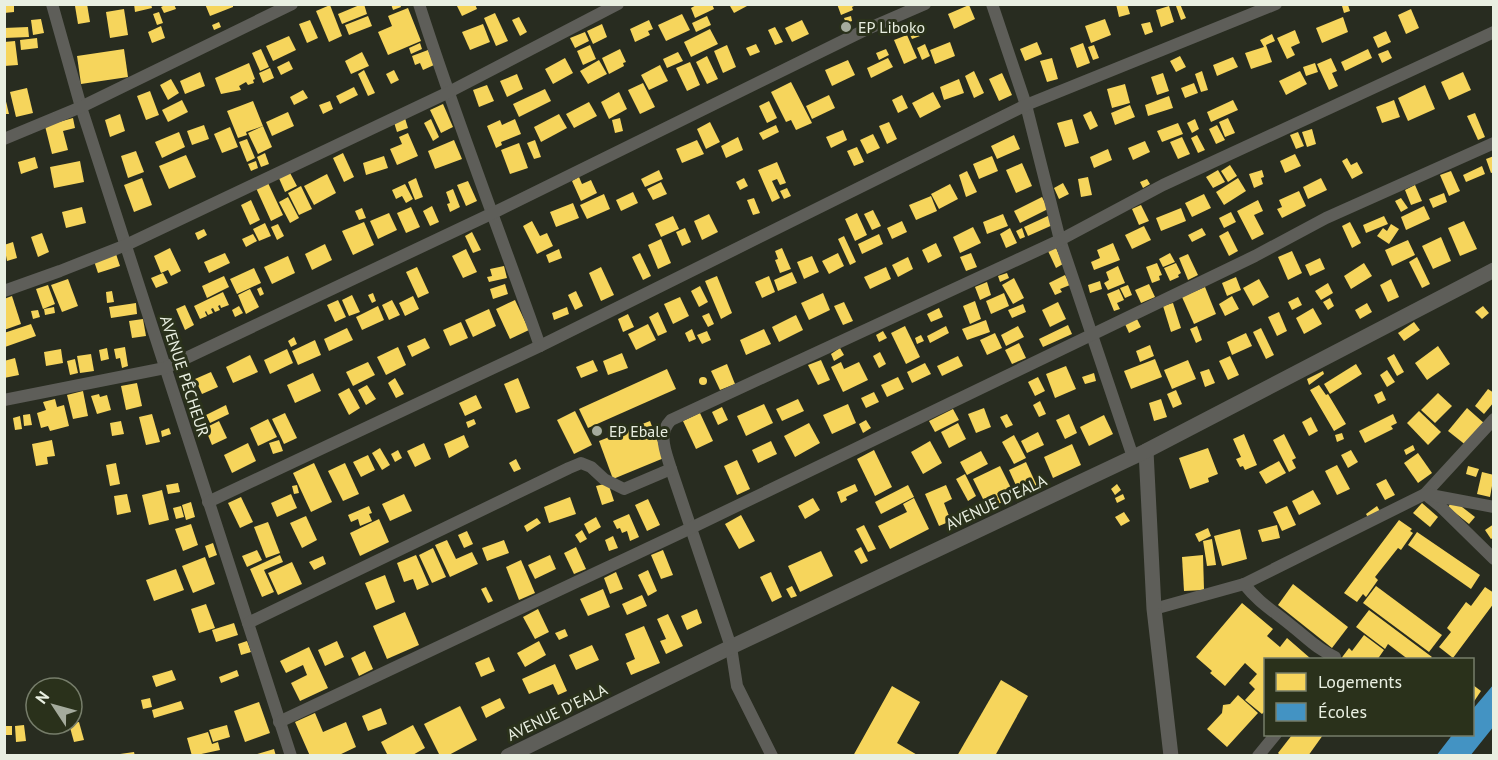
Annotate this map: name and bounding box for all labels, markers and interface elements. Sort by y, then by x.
place label: EP Liboko [858,17,925,37]
marker: EP Liboko [839,20,853,34]
street label: AVENUE PÊCHEUR [156,313,214,439]
place label: EP Ebale [609,421,668,441]
marker: EP Ebale [590,424,604,438]
street label: AVENUE D'EALA [942,470,1050,534]
legend [1264,658,1474,736]
text: Logements [1318,670,1402,693]
north arrow [24,676,84,736]
street label: AVENUE D'EALA [503,679,611,745]
text: N [31,687,53,707]
text: Écoles [1318,700,1367,723]

